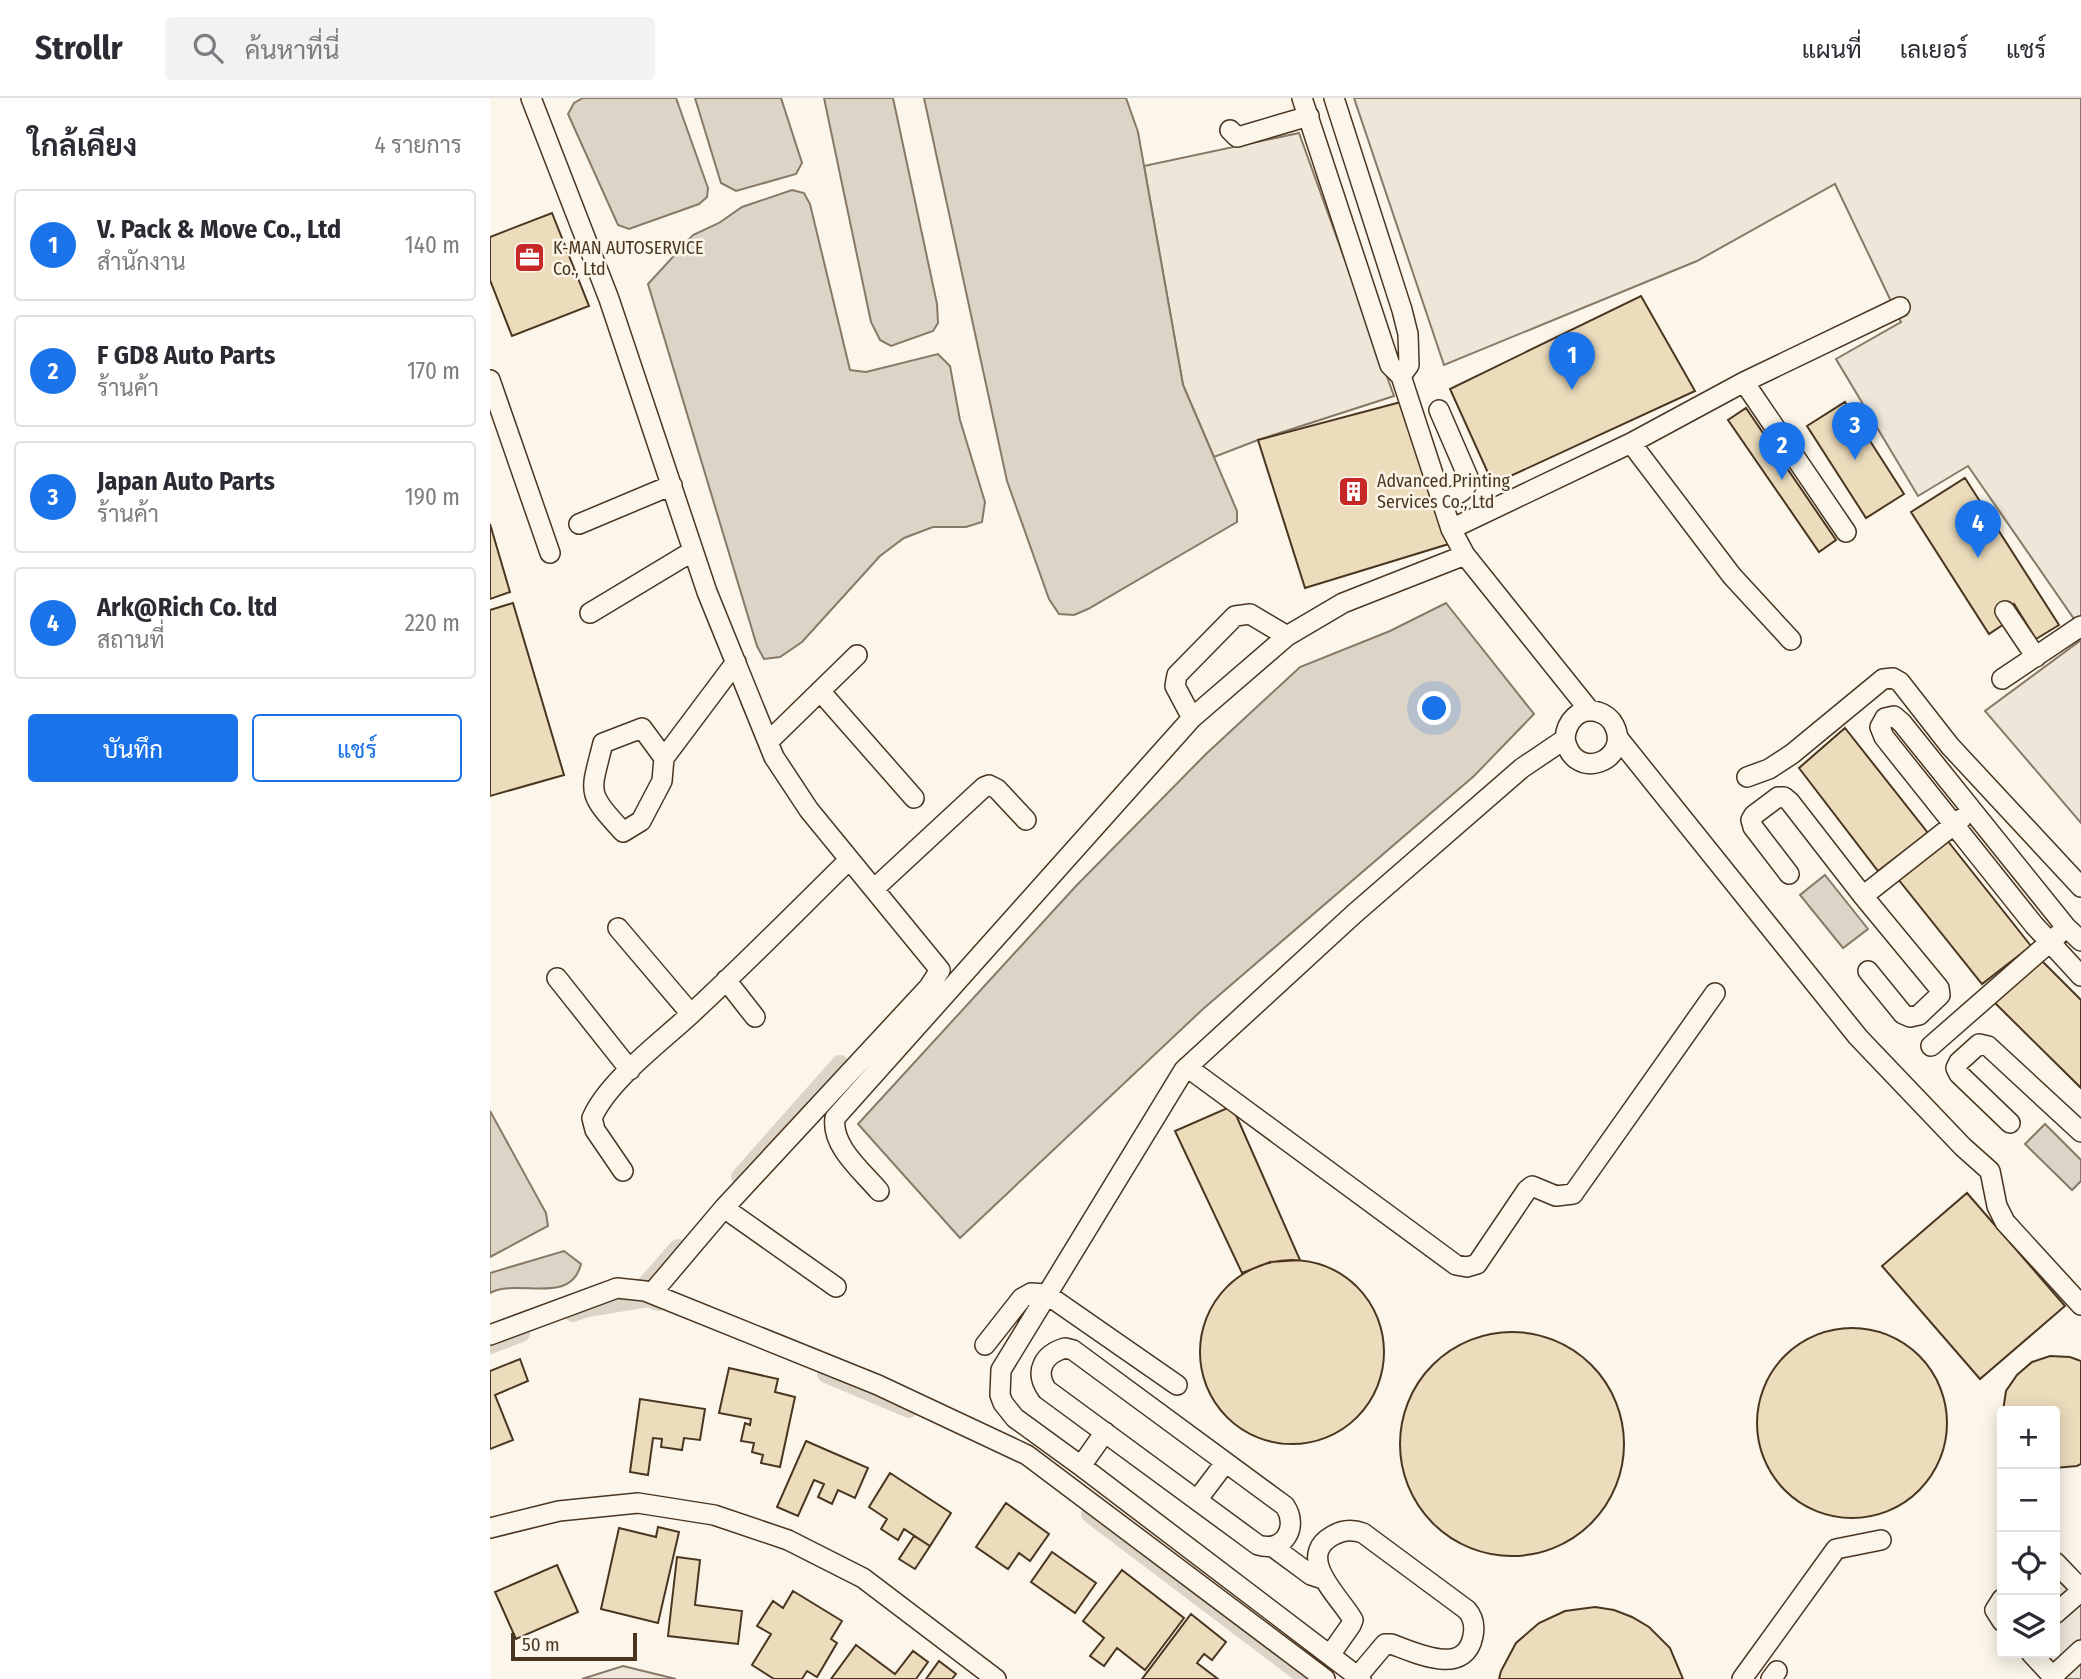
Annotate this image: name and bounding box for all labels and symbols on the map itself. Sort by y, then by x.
place label: K-MAN AUTOSERVICE Co., Ltd [553,237,703,280]
office icon: K-MAN AUTOSERVICE Co., Ltd [513,241,547,275]
pin: 1 [1549,332,1595,390]
pin: 3 [1832,402,1878,460]
pin: 2 [1759,422,1805,480]
place label: Advanced Printing Services Co., Ltd [1377,470,1511,513]
building icon: Advanced Printing Services Co., Ltd [1337,474,1371,508]
pin: 4 [1955,500,2001,558]
your location [1417,691,1451,725]
scale bar [511,1630,637,1662]

